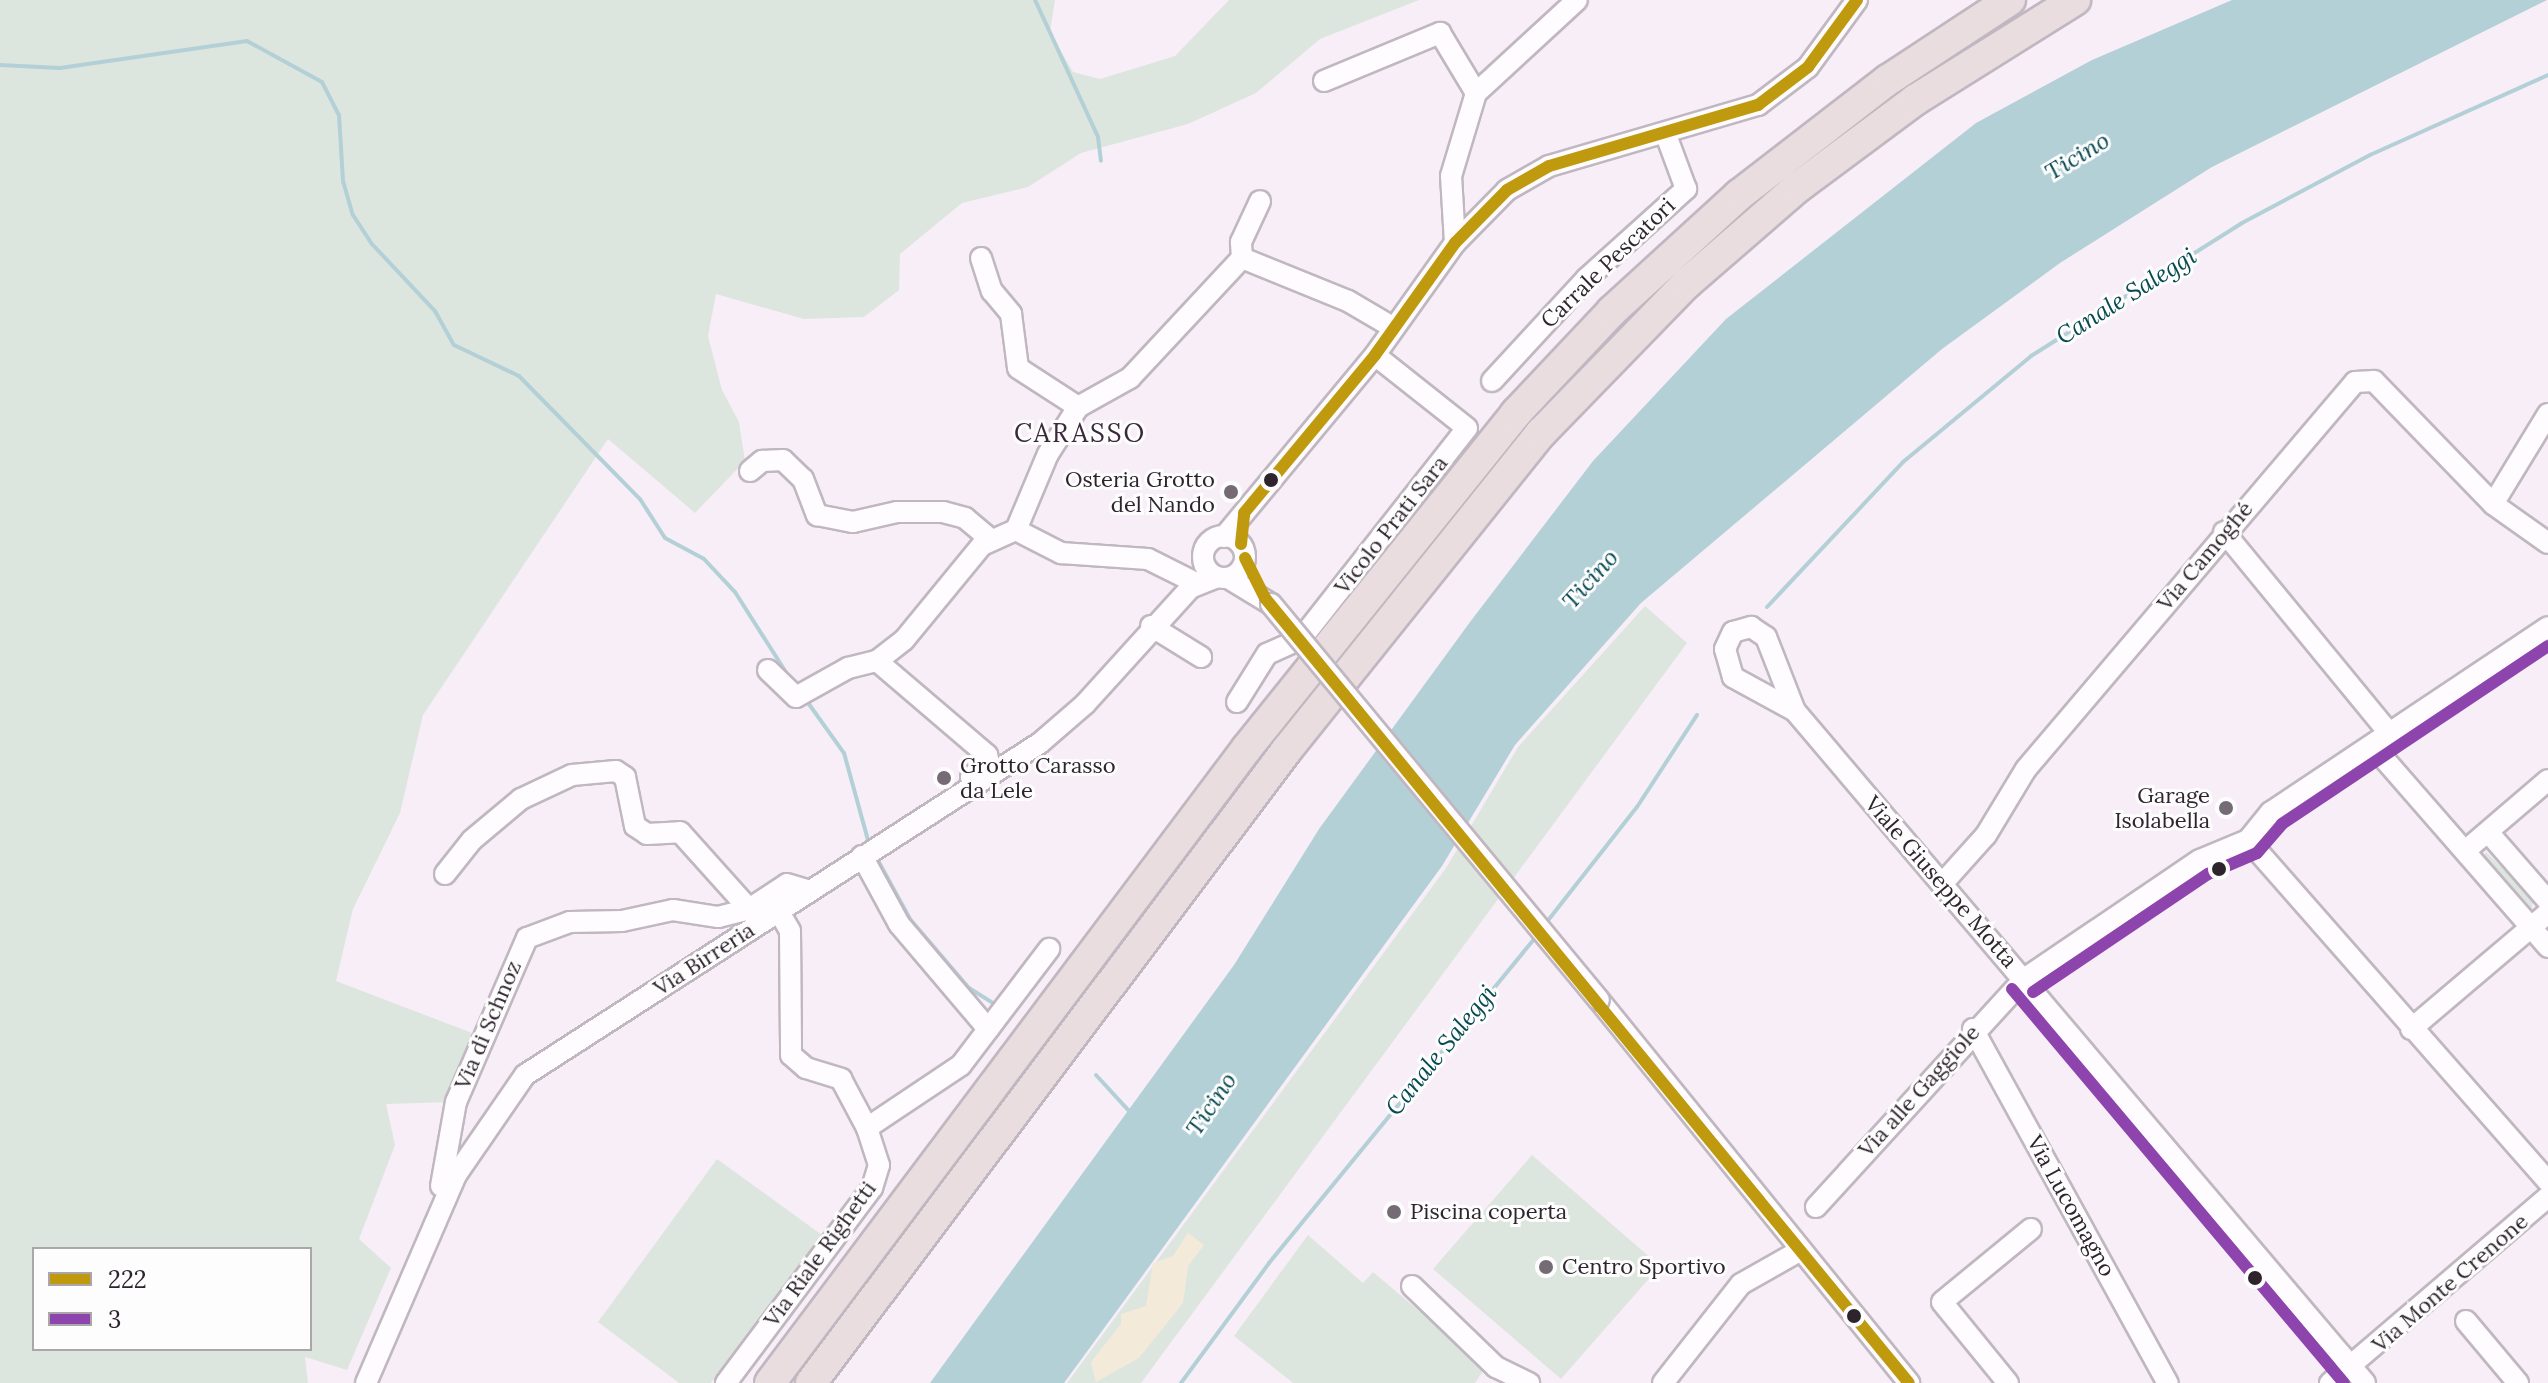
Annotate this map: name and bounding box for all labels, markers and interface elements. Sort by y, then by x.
water label: Ticino [2040,126,2114,186]
street label: Carrale Pescatori [1536,192,1680,334]
water label: Canale Saleggi [2051,241,2201,351]
district label: CARASSO [1014,417,1146,449]
street label: Vicolo Prati Sara [1329,451,1453,599]
place label: Osteria Grotto del Nando [1065,466,1215,518]
unlabelled marker [1263,472,1279,488]
marker: Osteria Grotto del Nando [1222,483,1240,501]
street label: Via Camoghé [2152,496,2258,616]
water label: Ticino [1556,543,1624,615]
place label: Grotto Carasso da Lele [960,752,1116,804]
marker: Grotto Carasso da Lele [935,769,953,787]
place label: Garage Isolabella [2114,782,2210,834]
street label: Viale Giuseppe Motta [1859,791,2023,973]
marker: Garage Isolabella [2217,799,2235,817]
unlabelled marker [2211,861,2227,877]
street label: Via Birreria [649,917,759,1001]
street label: Via di Schnoz [449,957,527,1093]
water label: Canale Saleggi [1380,979,1502,1121]
street label: Via alle Gaggiole [1853,1020,1985,1162]
water label: Ticino [1179,1067,1243,1141]
street label: Via Lucomagno [2021,1131,2121,1281]
street label: Via Riale Righetti [758,1176,882,1332]
place label: Piscina coperta [1410,1199,1567,1225]
marker: Piscina coperta [1385,1203,1403,1221]
street label: Via Monte Crenone [2367,1208,2533,1358]
legend [32,1247,312,1351]
place label: Centro Sportivo [1562,1254,1726,1280]
marker: Centro Sportivo [1537,1258,1555,1276]
text: 222 [108,1264,147,1295]
unlabelled marker [2247,1270,2263,1286]
text: 3 [108,1304,121,1335]
unlabelled marker [1846,1308,1862,1324]

